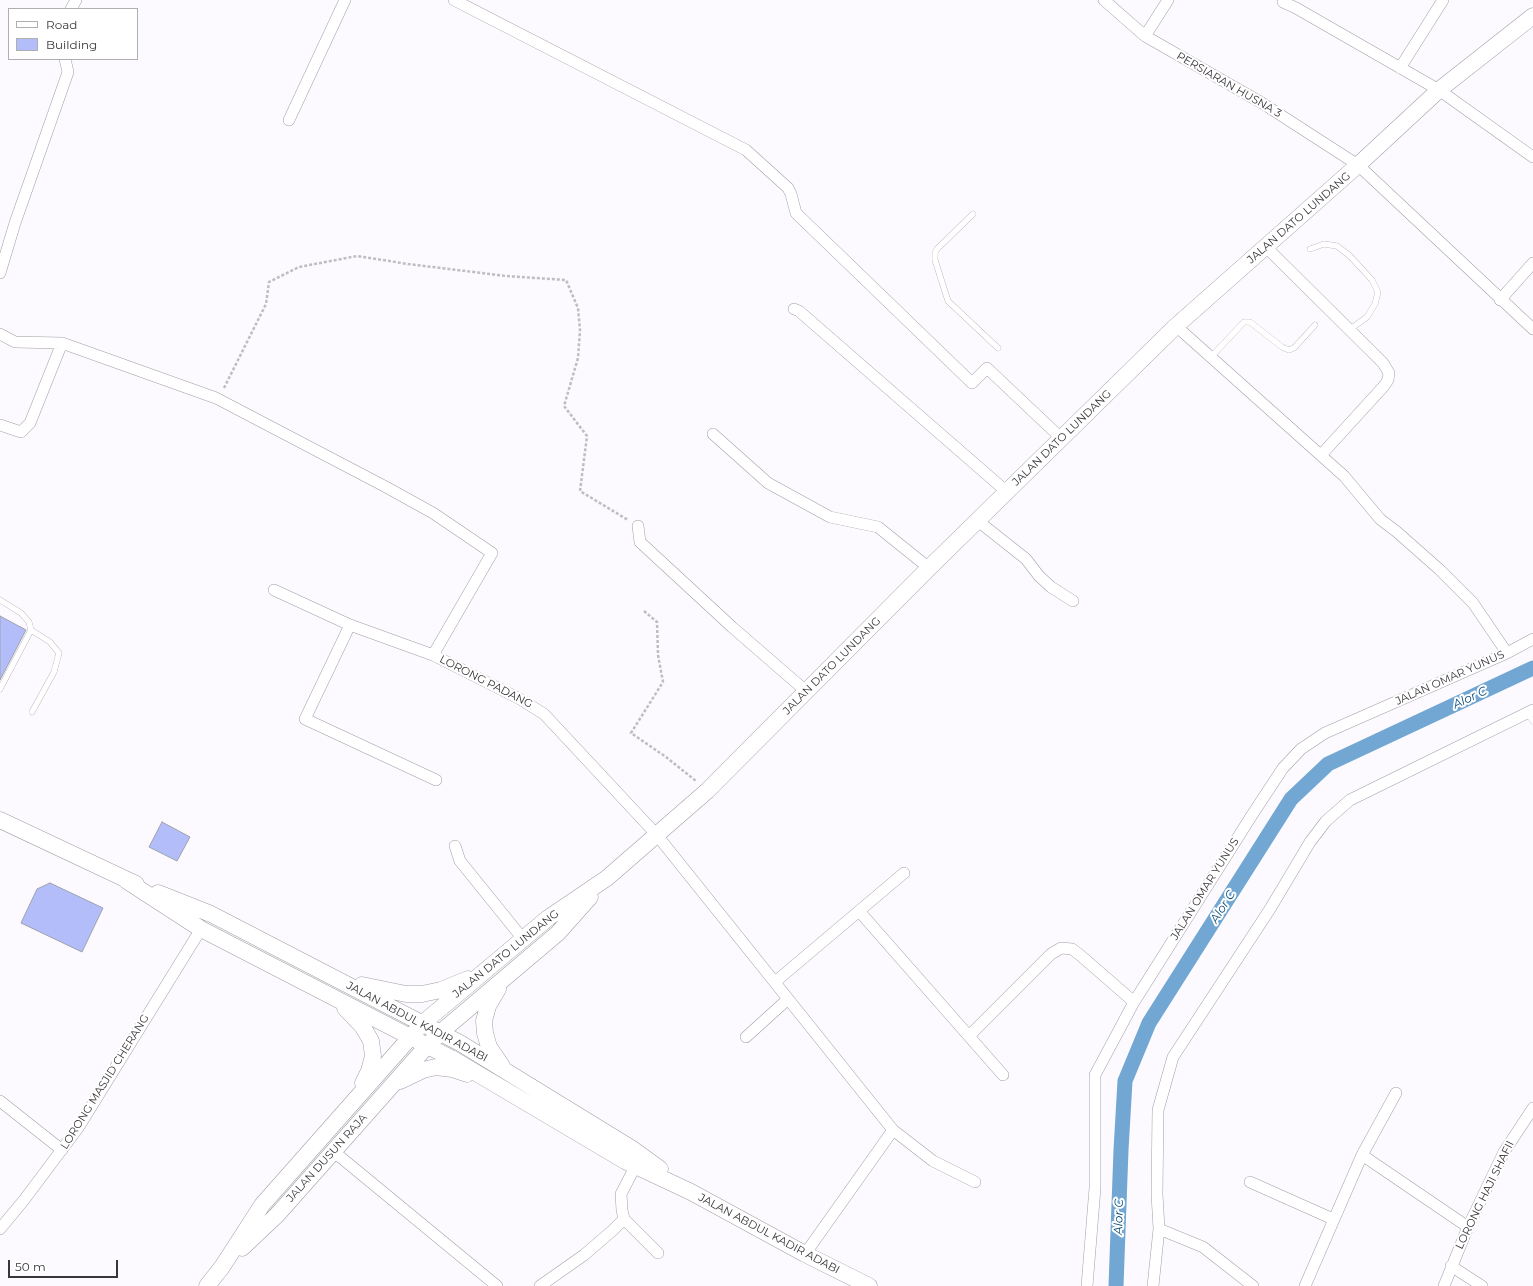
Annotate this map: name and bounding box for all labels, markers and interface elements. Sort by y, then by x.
legend [8,8,138,60]
text: Road [46,17,77,32]
text: Building [46,37,97,52]
street label: PERSIARAN HUSNA 3 [1174,50,1284,120]
street label: JALAN DATO LUNDANG [1245,170,1353,266]
street label: JALAN DATO LUNDANG [1010,387,1114,489]
street label: JALAN DATO LUNDANG [780,614,884,718]
street label: JALAN OMAR YUNUS [1393,648,1507,708]
street label: LORONG PADANG [437,653,535,711]
water label: Alor C [1451,684,1489,712]
street label: JALAN OMAR YUNUS [1168,836,1242,942]
water label: Alor C [1207,888,1239,926]
street label: JALAN DATO LUNDANG [450,907,562,1001]
street label: JALAN ABDUL KADIR ADABI [344,979,490,1065]
street label: LORONG MASJID CHERANG [58,1012,152,1152]
street label: JALAN DUSUN RAJA [284,1111,370,1205]
street label: LORONG HAJI SHAFII [1453,1139,1517,1251]
street label: JALAN ABDUL KADIR ADABI [696,1191,842,1277]
water label: Alor C [1111,1199,1127,1235]
scale bar [10,1252,120,1278]
text: 50 m [15,1259,46,1274]

